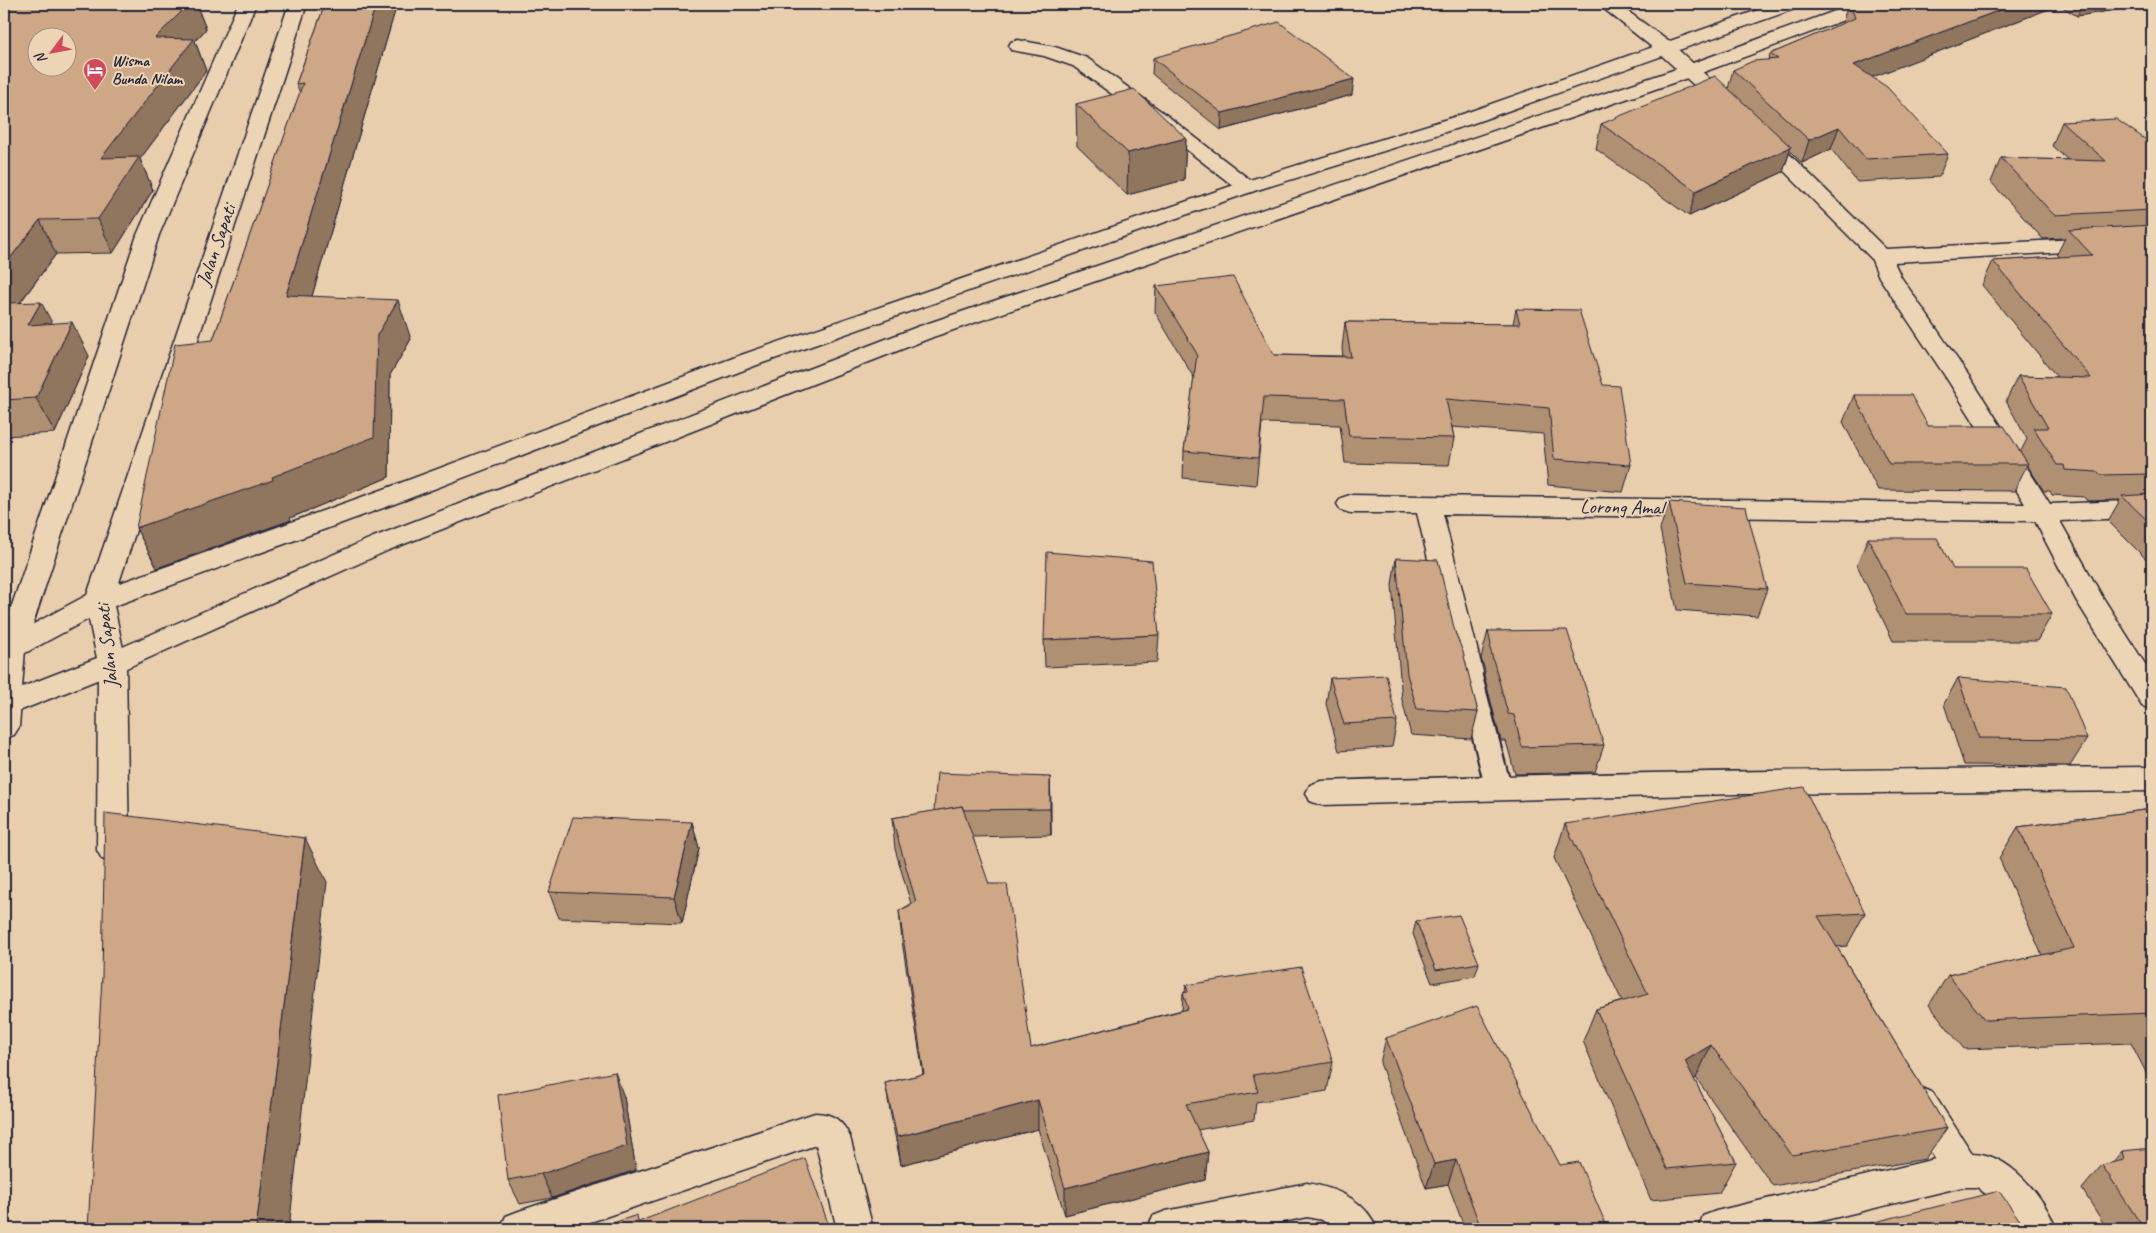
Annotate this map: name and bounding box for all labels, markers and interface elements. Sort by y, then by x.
north arrow [28,28,78,78]
text: N [31,48,51,67]
place label: Wisma Bunda Nilam [112,51,184,89]
hotel icon: Wisma Bunda Nilam [82,57,108,91]
street label: Jalan Sapati [190,199,242,290]
street label: Lorong Amal [1580,494,1668,520]
street label: Jalan Sapati [90,600,124,690]

